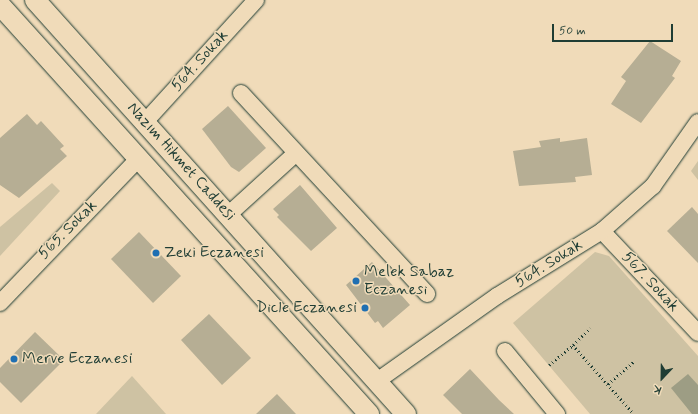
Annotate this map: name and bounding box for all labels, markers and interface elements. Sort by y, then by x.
scale bar [554,16,675,42]
text: 50 m [559,23,586,39]
street label: 564. Sokak [167,26,233,96]
street label: Nazım Hikmet Caddesi [119,94,243,230]
street label: 565. Sokak [35,197,101,263]
street label: 564. Sokak [512,236,586,292]
place label: Zeki Eczanesi [164,243,264,263]
marker: Zeki Eczanesi [151,248,161,258]
street label: 567. Sokak [617,248,683,316]
place label: Melek Sabaz Eczanesi [364,262,452,300]
marker: Melek Sabaz Eczanesi [351,276,361,286]
place label: Dicle Eczanesi [256,298,357,318]
marker: Dicle Eczanesi [360,303,370,313]
place label: Merve Eczanesi [22,349,132,369]
marker: Merve Eczanesi [9,354,19,364]
north arrow [642,358,682,398]
text: K [651,381,664,397]

